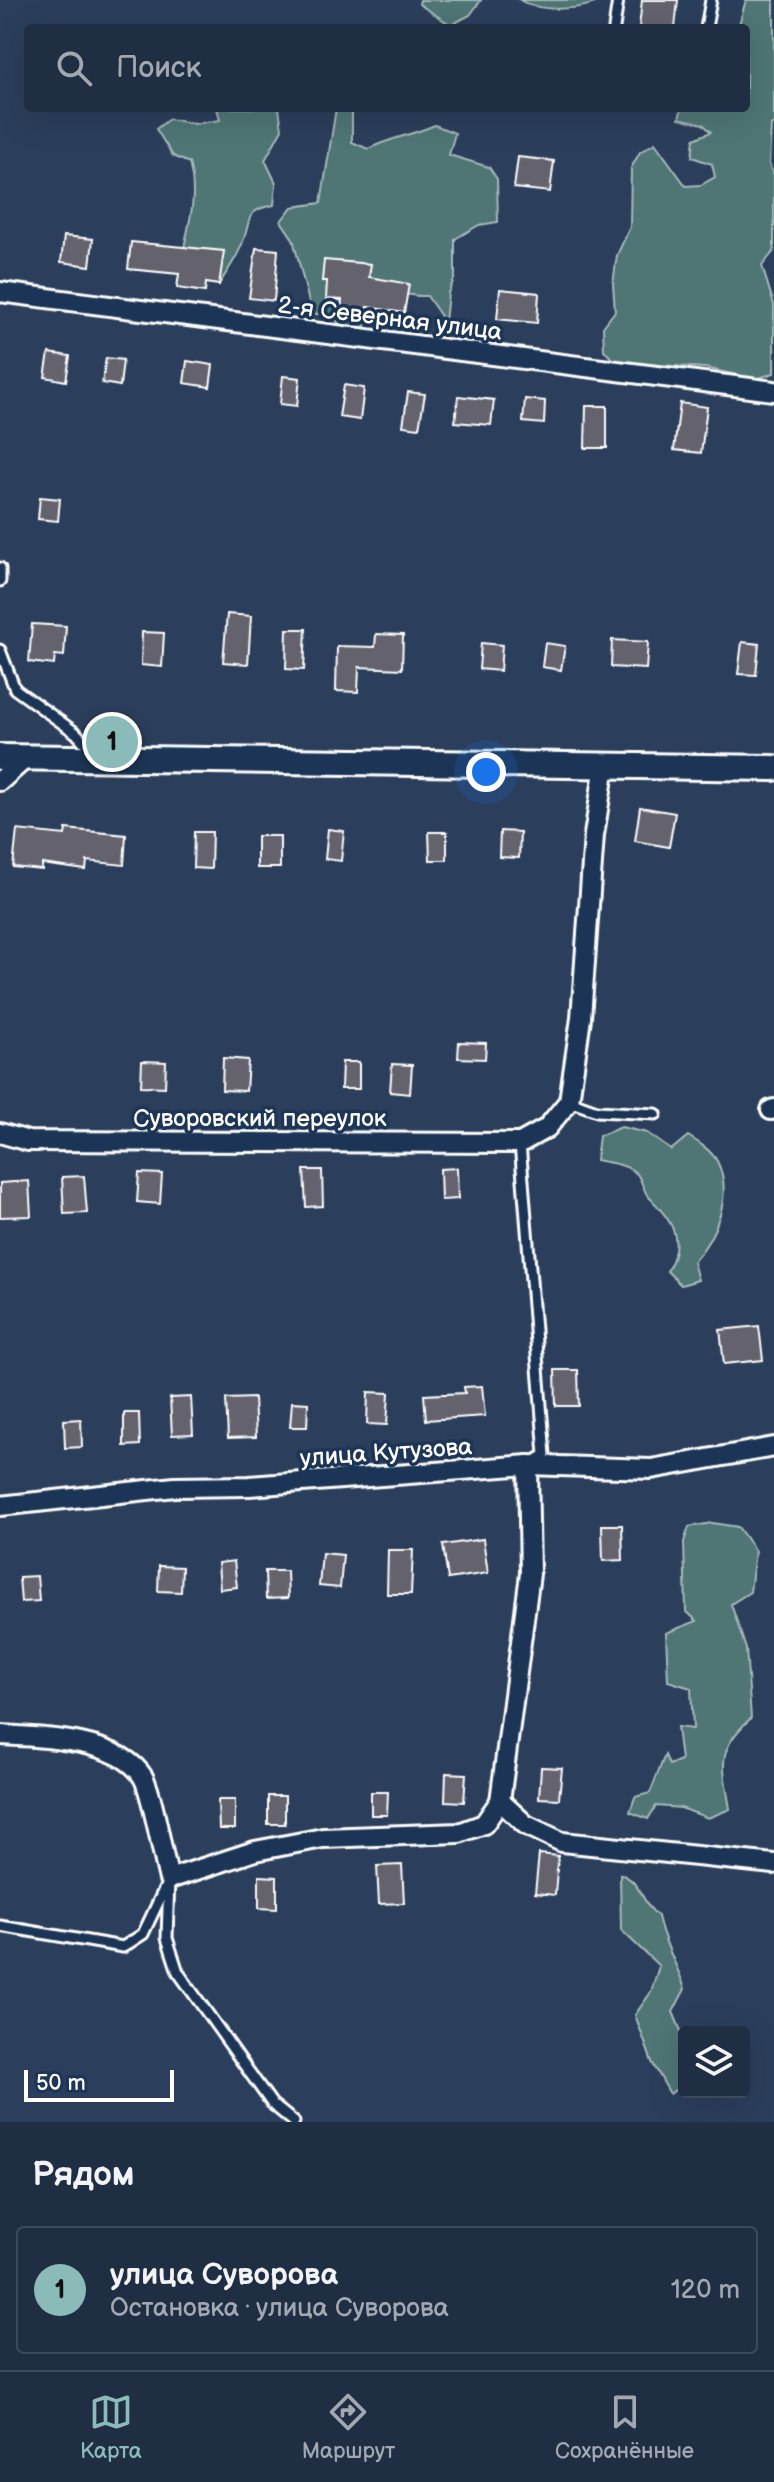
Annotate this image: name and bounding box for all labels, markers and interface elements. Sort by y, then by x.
search box [24,24,750,112]
icon: search [52,46,96,90]
text: Поиск [116,50,202,86]
street label: 2-я Северная улица [276,290,504,347]
pin: 1 [86,712,138,772]
your location [466,752,506,792]
street label: Суворовский переулок [133,1104,387,1133]
street label: улица Кутузова [299,1432,473,1473]
map controls [678,2026,750,2098]
button: layers [678,2026,750,2098]
scale bar [24,2066,174,2102]
text: 50 m [36,2070,86,2097]
text: Рядом [32,2154,134,2195]
text: улица Суворова [110,2257,338,2293]
text: 1 [55,2275,65,2306]
text: 120 m [671,2275,740,2306]
text: Остановка · улица Суворова [110,2293,449,2324]
tab: Карта [80,2390,142,2465]
tab: Маршрут [302,2390,395,2465]
tab: Сохранённые [555,2390,694,2465]

